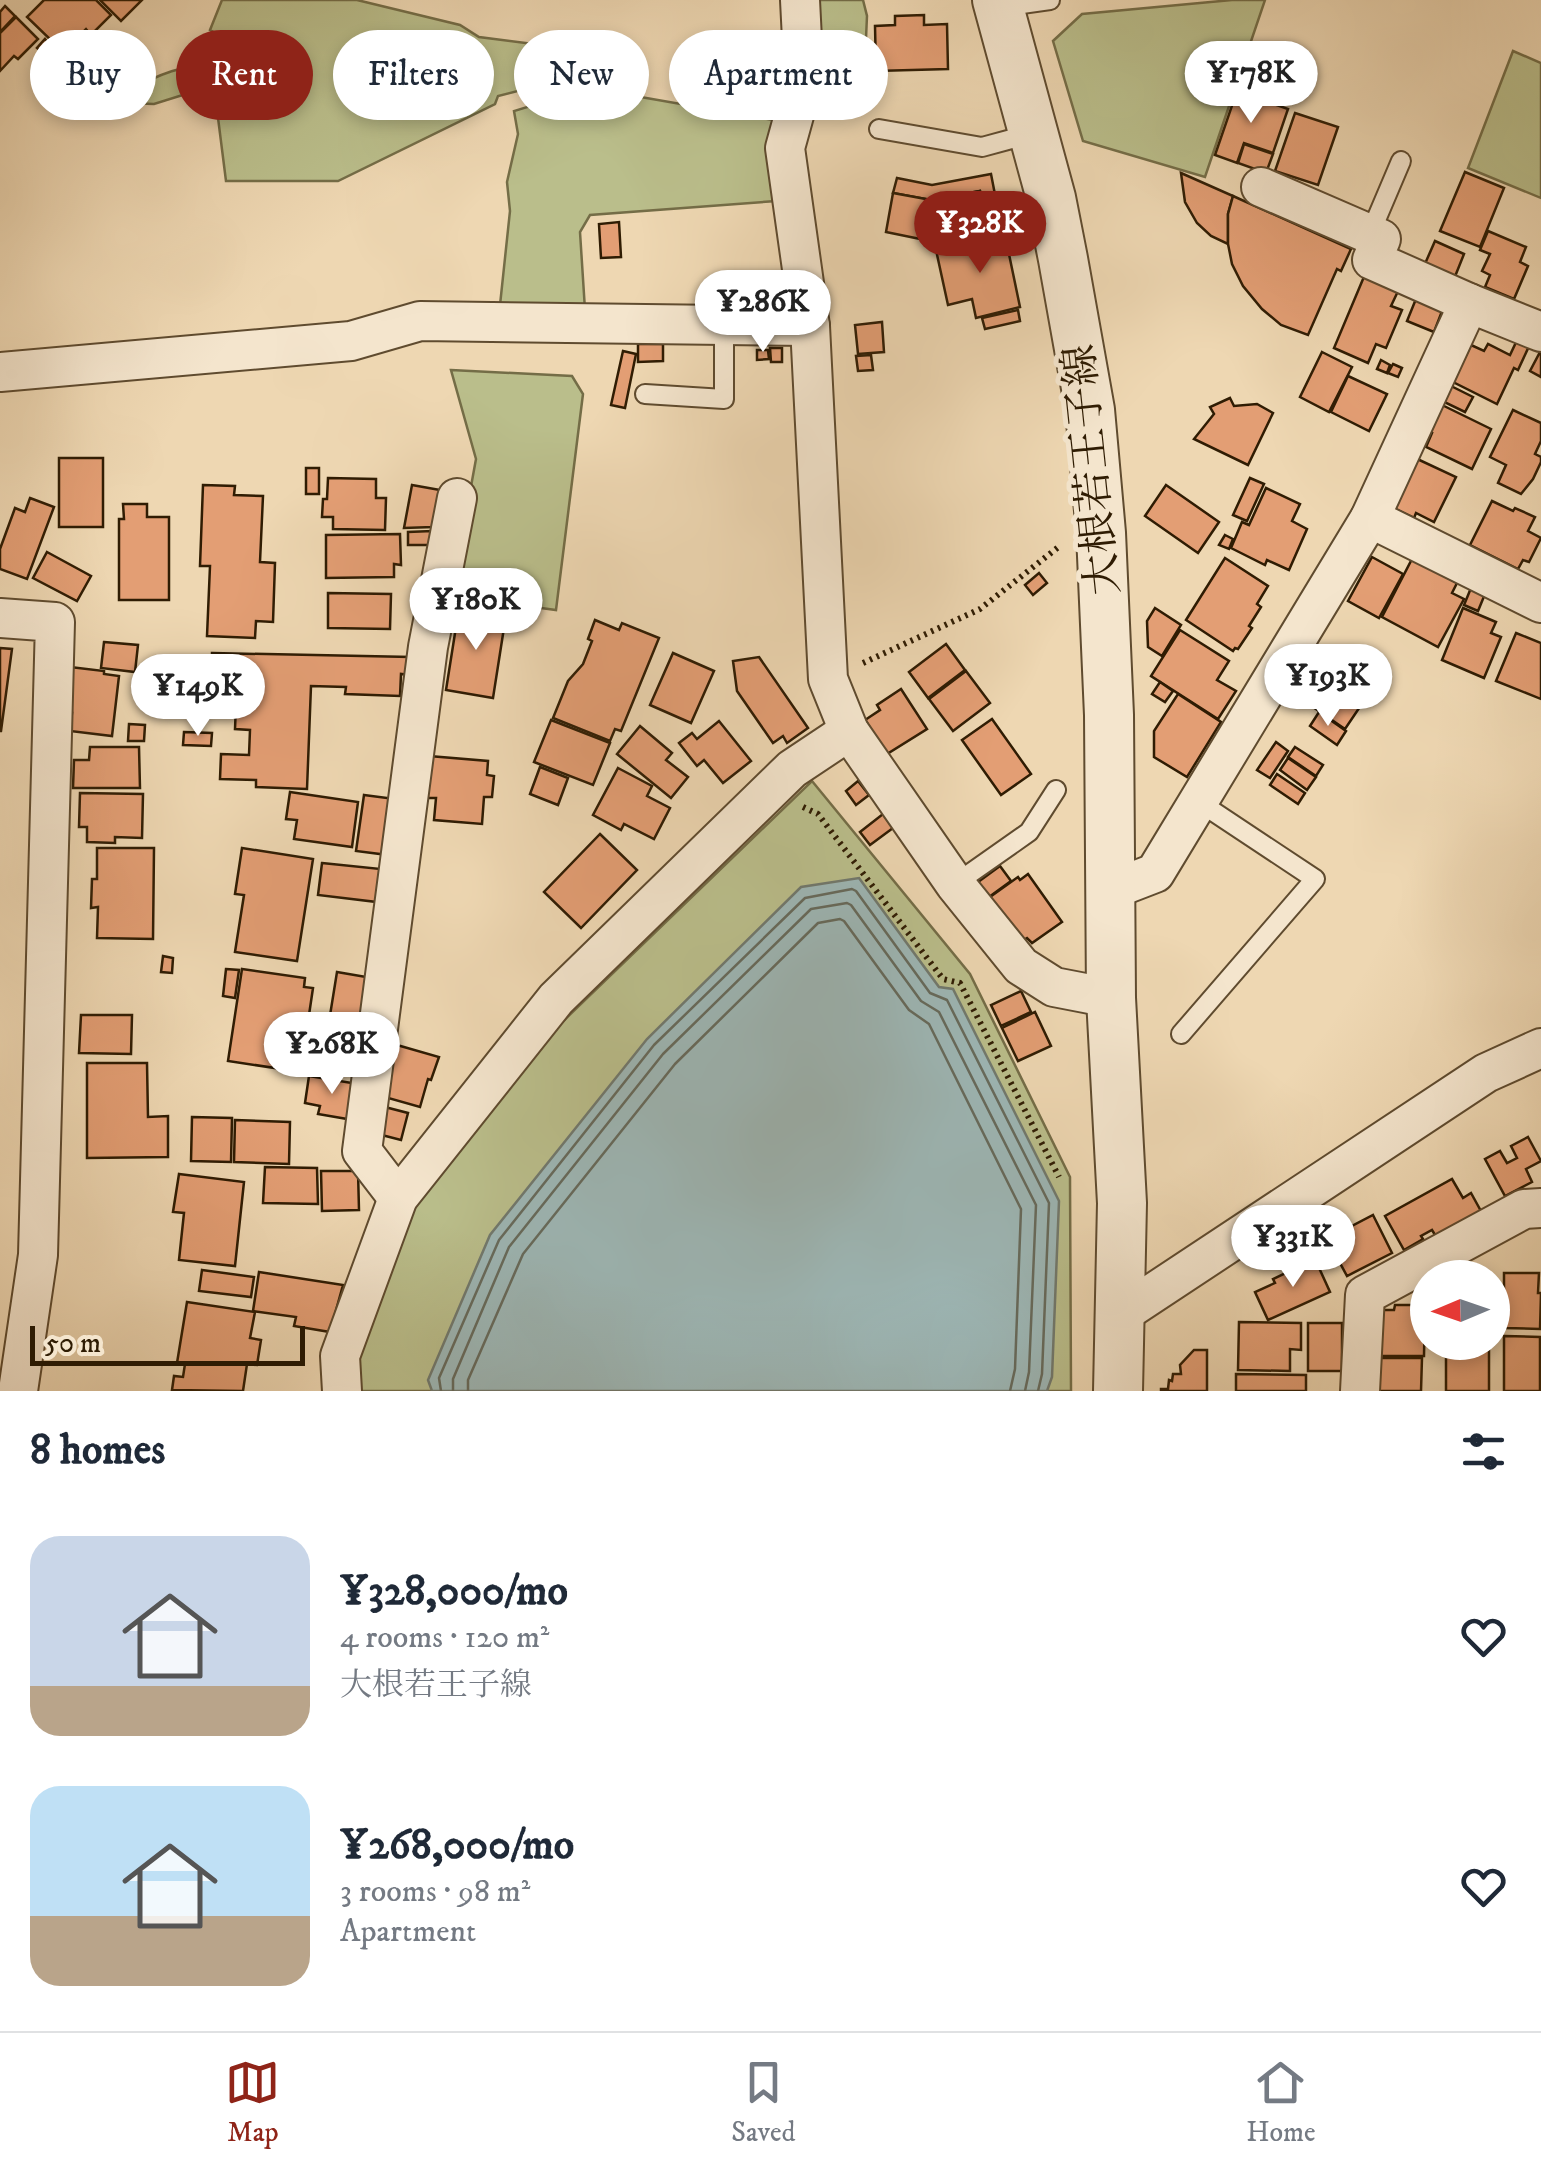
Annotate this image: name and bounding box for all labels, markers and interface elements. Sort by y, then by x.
chip: Buy [30,30,156,120]
chip: Rent [176,30,313,120]
chip: Filters [333,30,494,120]
chip: New [514,30,649,120]
chip: Apartment [669,30,888,120]
pin: ¥178K [1181,41,1321,126]
text: ¥178K [1207,53,1295,93]
pin: ¥328K [910,191,1050,276]
text: ¥328K [936,203,1024,243]
pin: ¥286K [693,270,833,355]
text: ¥286K [717,282,809,322]
street label: 大根若王子線 [1054,342,1132,598]
pin: ¥180K [406,568,546,653]
text: ¥180K [432,580,520,620]
pin: ¥193K [1258,644,1398,729]
pin: ¥149K [128,654,268,739]
text: ¥193K [1286,656,1370,696]
text: ¥149K [153,666,243,706]
pin: ¥268K [262,1012,402,1097]
text: ¥268K [286,1024,378,1064]
pin: ¥331K [1223,1205,1363,1290]
text: ¥331K [1253,1217,1333,1257]
north arrow [1410,1260,1510,1360]
map controls [1410,1260,1510,1360]
scale bar [30,1321,305,1366]
text: 50 m [45,1326,101,1361]
icon: filters [1456,1424,1511,1479]
text: 8 homes [30,1425,165,1477]
text: ¥328,000/mo [340,1566,568,1618]
icon: home [110,1576,230,1696]
icon: heart [1456,1609,1511,1664]
text: 4 rooms · 120 m² [340,1618,549,1658]
text: 大根若王子線 [340,1666,532,1706]
text: ¥268,000/mo [340,1820,574,1872]
icon: home [110,1826,230,1946]
icon: heart [1456,1859,1511,1914]
text: 3 rooms · 98 m² [340,1872,530,1912]
text: Apartment [340,1912,476,1952]
tab: Map [225,2055,280,2150]
tab: Saved [731,2055,796,2150]
tab: Home [1246,2055,1316,2150]

